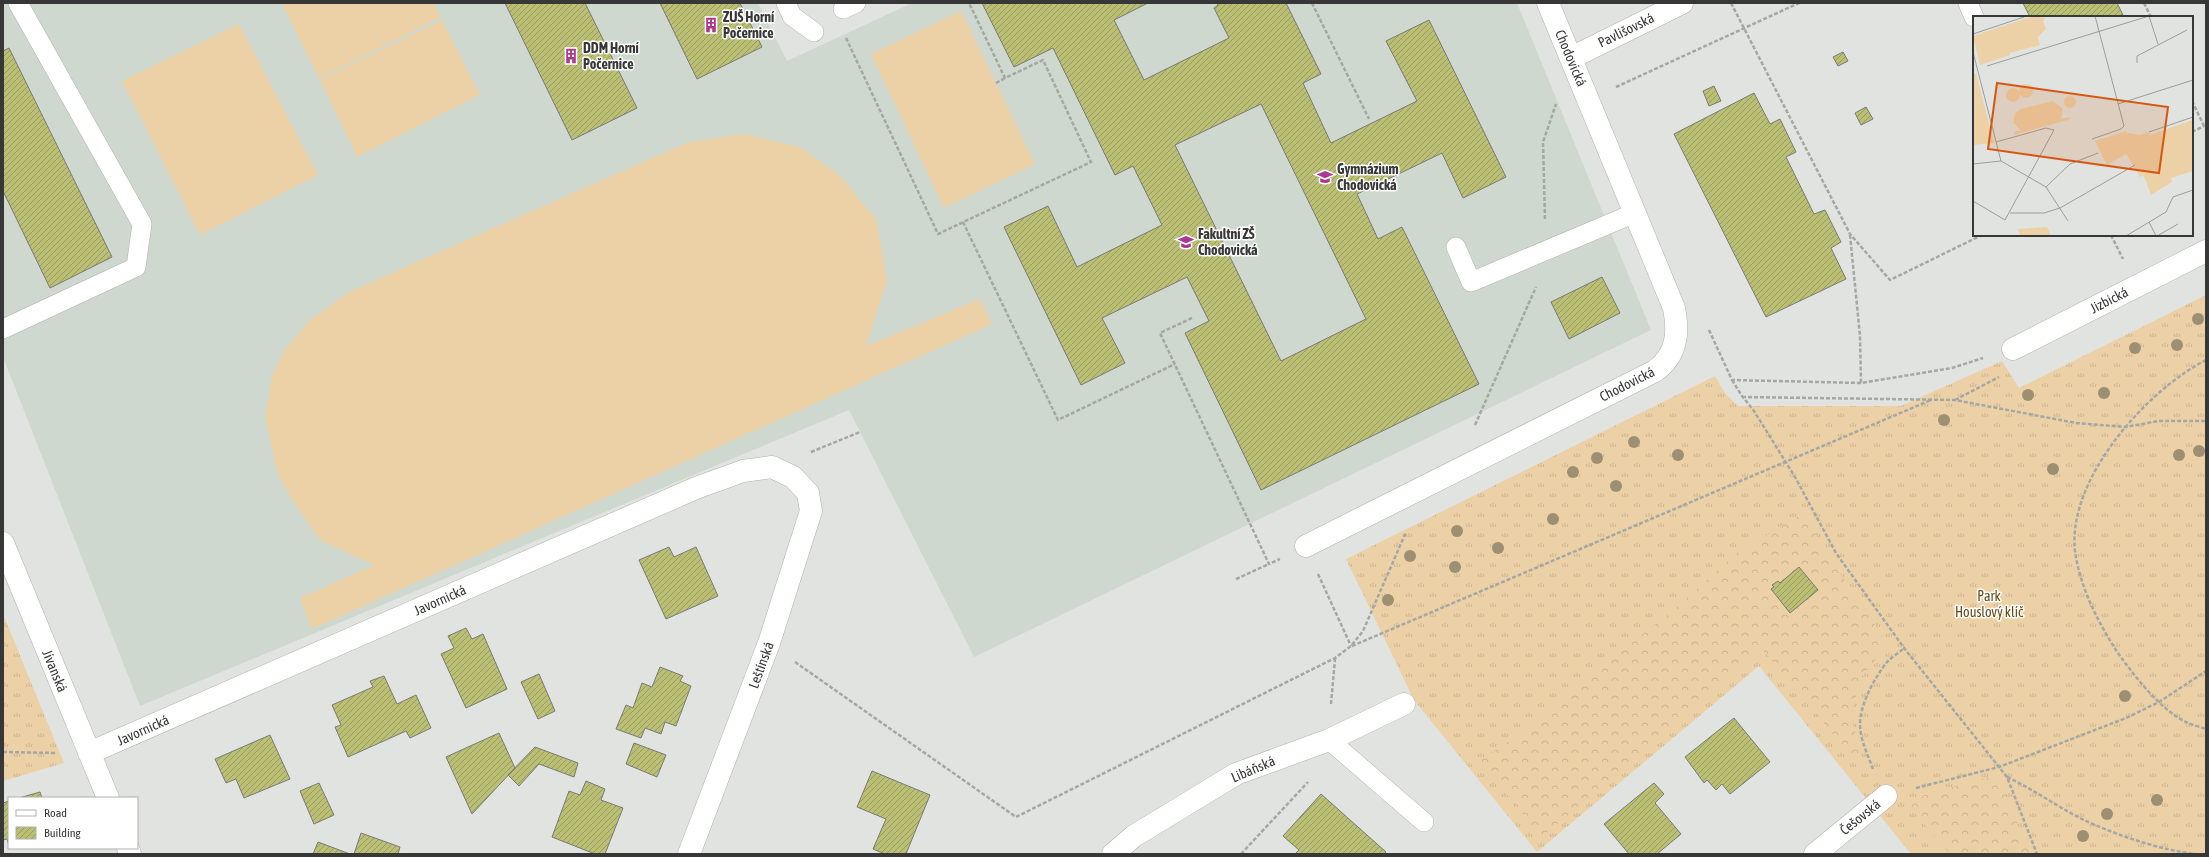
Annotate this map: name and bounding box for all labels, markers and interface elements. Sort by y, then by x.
place label: ZUŠ Horní Počernice [723,9,775,41]
street label: Pavlišovská [1595,10,1657,50]
building icon: ZUŠ Horní Počernice [702,16,720,34]
inset map [1973,16,2193,236]
street label: Chodovická [1552,27,1590,89]
place label: DDM Horní Počernice [583,40,640,72]
building icon: DDM Horní Počernice [562,47,580,65]
place label: Gymnázium Chodovická [1337,161,1399,193]
school or university icon: Gymnázium Chodovická [1316,168,1334,186]
place label: Fakultní ZŠ Chodovická [1198,226,1258,258]
school or university icon: Fakultní ZŠ Chodovická [1177,233,1195,251]
street label: Jizbická [2087,284,2131,316]
street label: Chodovická [1597,363,1657,405]
street label: Javornická [412,581,468,619]
park label: Park Houslový klíč [1955,588,2024,620]
street label: Leštínská [745,640,777,690]
street label: Jívanská [39,647,71,695]
street label: Javornická [115,711,171,749]
street label: Libáňská [1229,753,1277,785]
street label: Češovská [1836,795,1883,838]
legend [8,797,138,849]
text: Road [44,806,67,820]
text: Building [44,826,82,840]

